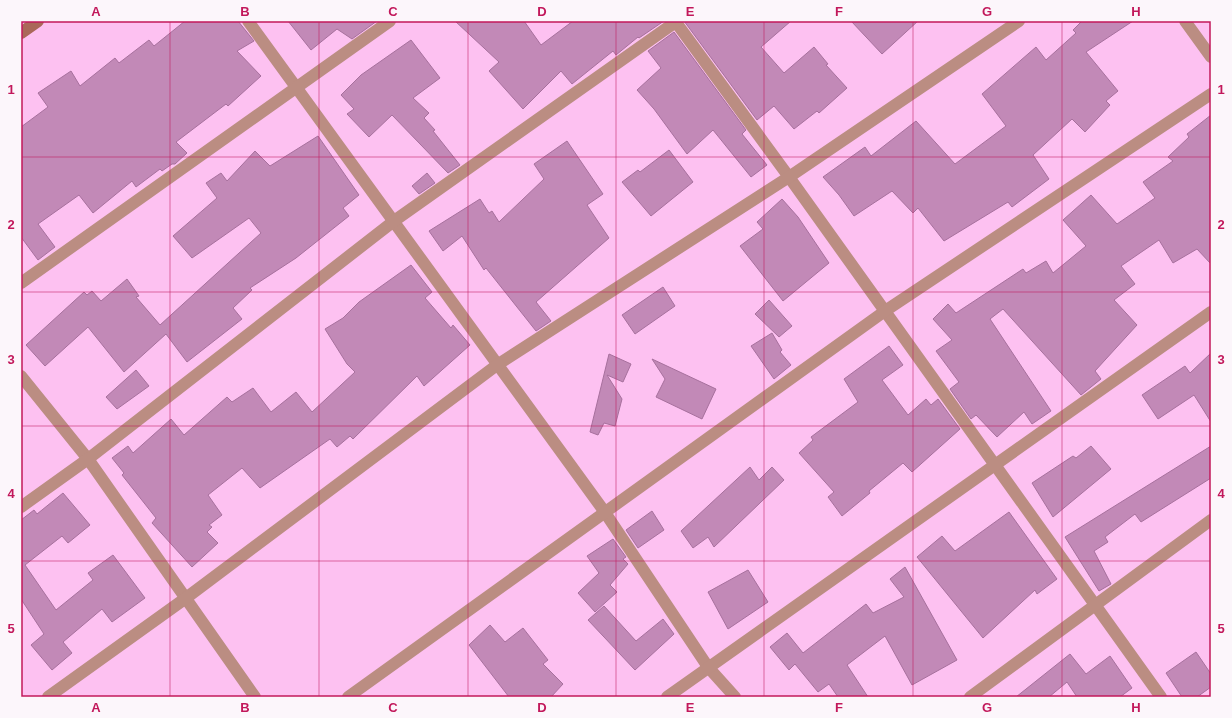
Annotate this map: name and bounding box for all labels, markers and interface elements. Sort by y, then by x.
text: A [91,4,101,19]
text: B [240,4,250,19]
text: C [388,4,398,19]
text: D [537,4,547,19]
text: E [686,4,695,19]
text: F [835,4,843,19]
text: G [982,4,992,19]
text: H [1131,4,1141,19]
text: 1 [7,82,15,97]
text: 1 [1217,82,1225,97]
text: 2 [7,217,15,232]
text: 2 [1217,217,1225,232]
text: 3 [7,352,15,367]
text: 3 [1217,352,1225,367]
text: 4 [7,486,15,501]
text: 4 [1217,486,1225,501]
text: 5 [7,621,15,636]
text: 5 [1217,621,1225,636]
text: A [91,700,101,715]
text: B [240,700,250,715]
text: C [388,700,398,715]
text: D [537,700,547,715]
text: E [686,700,695,715]
text: F [835,700,843,715]
text: G [982,700,992,715]
text: H [1131,700,1141,715]

